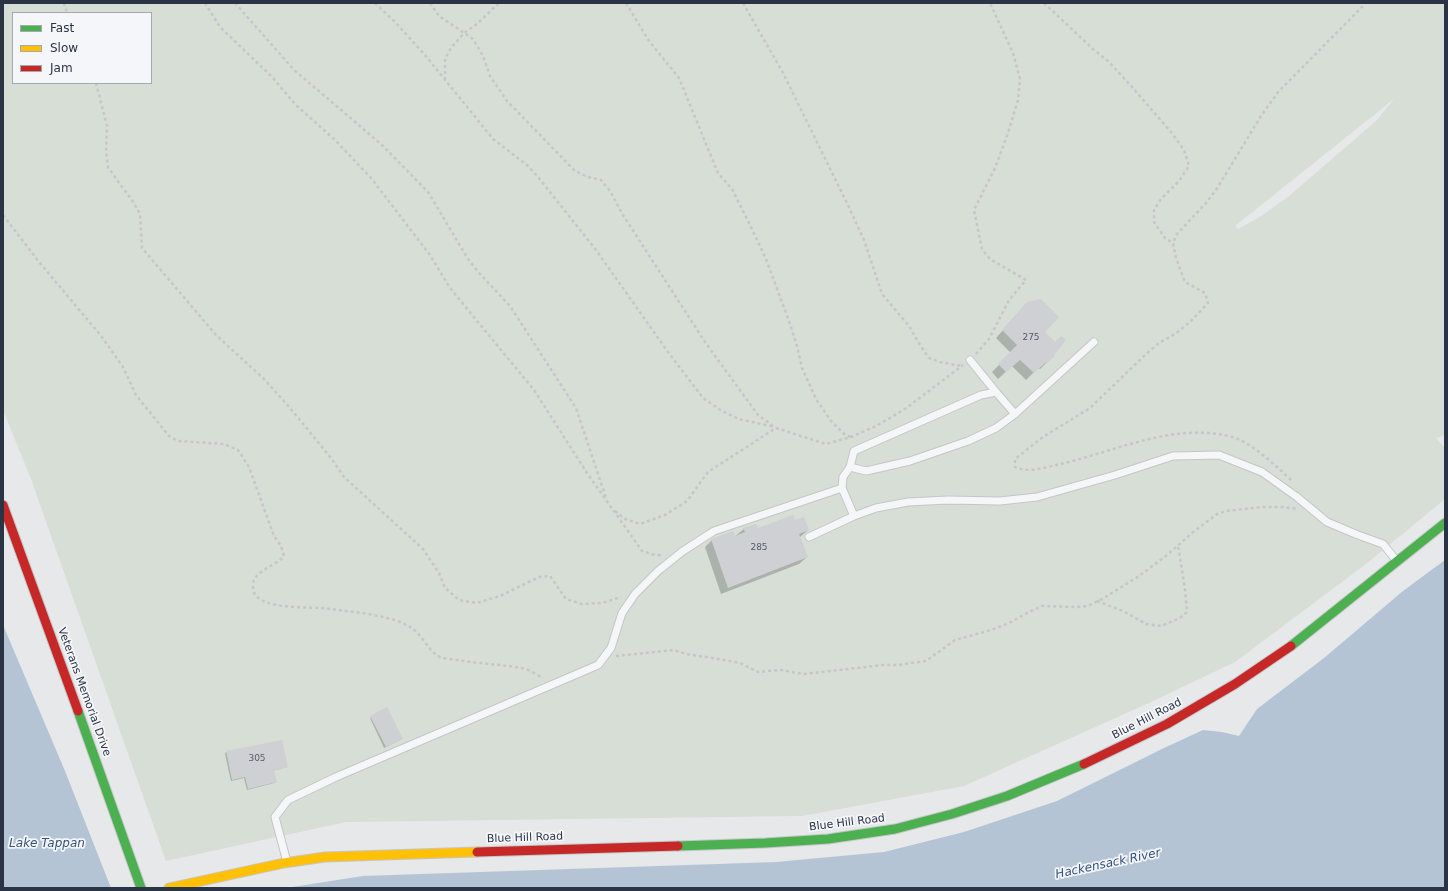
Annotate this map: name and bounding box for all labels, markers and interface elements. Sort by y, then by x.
legend [12,12,152,84]
text: Fast [50,21,74,35]
text: Slow [50,41,78,55]
text: Jam [50,61,73,75]
house number: 275 [1022,333,1040,343]
house number: 285 [750,543,768,553]
street label: Veterans Memorial Drive [55,626,113,758]
street label: Blue Hill Road [1110,696,1184,742]
house number: 305 [248,754,266,764]
street label: Blue Hill Road [808,812,886,834]
street label: Blue Hill Road [487,830,563,846]
water label: Lake Tappan [9,837,85,851]
water label: Hackensack River [1054,846,1162,882]

